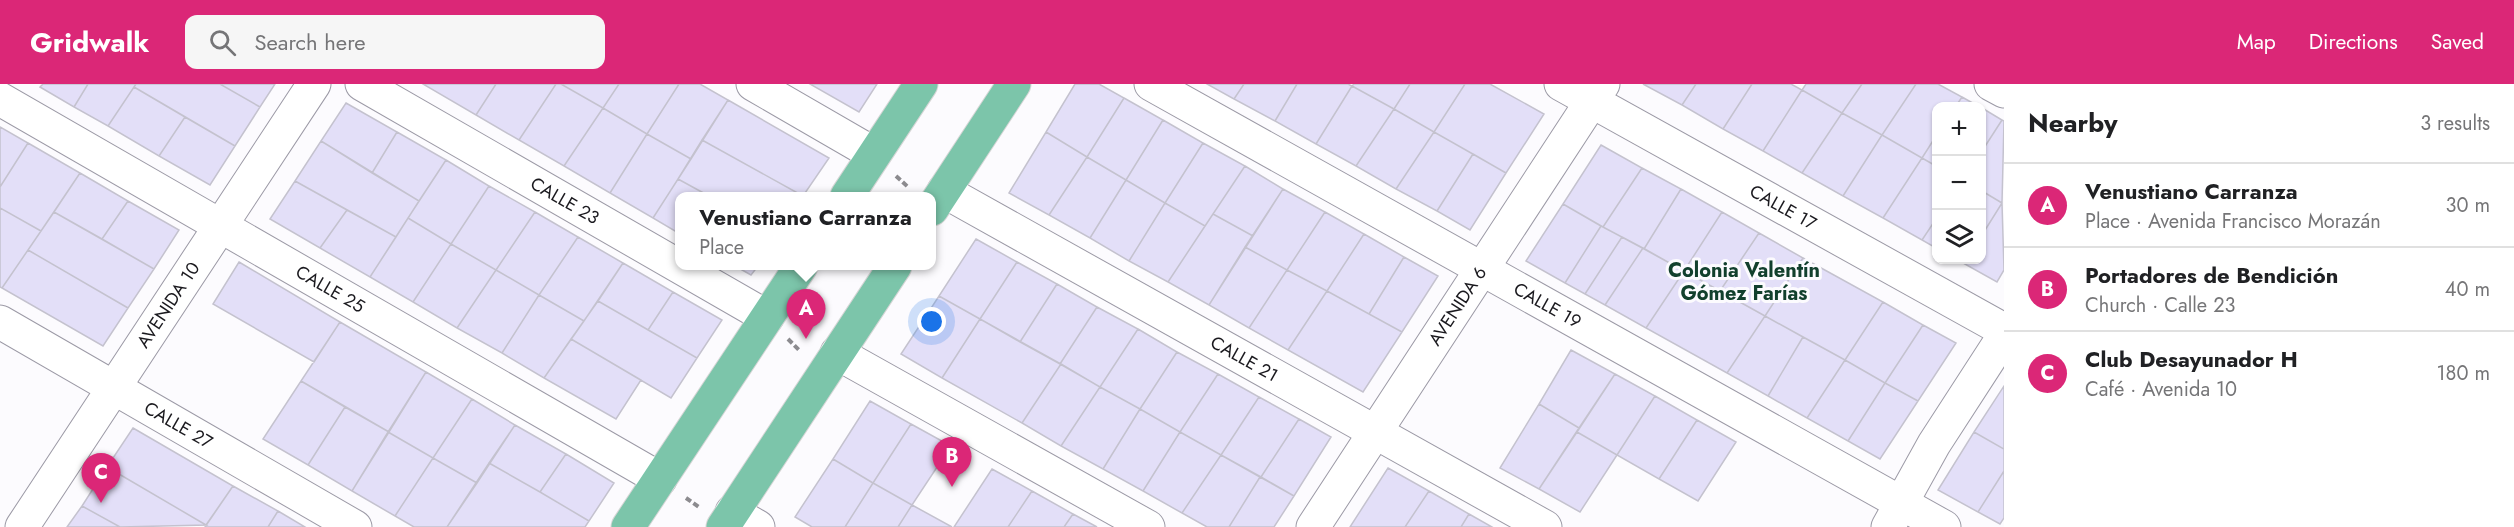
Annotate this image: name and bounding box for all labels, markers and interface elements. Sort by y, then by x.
search box [185,15,605,69]
text: Gridwalk [30,22,149,63]
icon: search [206,26,239,59]
text: Search here [254,26,366,58]
text: Map [2237,27,2276,57]
text: Directions [2309,27,2398,57]
text: Saved [2431,27,2484,57]
map controls [1932,102,1986,264]
button: + [1932,102,1986,156]
text: Nearby [2028,104,2117,142]
text: 3 results [2420,109,2490,138]
button: − [1932,156,1986,210]
street label: CALLE 23 [526,171,604,231]
text: Venustiano Carranza [2085,175,2298,207]
street label: CALLE 17 [1745,178,1822,237]
text: A [2040,191,2055,220]
text: 30 m [2445,191,2490,220]
popup [675,192,936,270]
text: Venustiano Carranza [699,201,912,233]
text: Place · Avenida Francisco Morazán [2085,207,2381,236]
button: layers [1932,210,1986,264]
text: Place [699,233,744,262]
district label: Colonia Valentín Gómez Farías [1668,256,1820,308]
street label: AVENIDA 10 [131,257,206,353]
street label: CALLE 25 [291,259,370,319]
text: Portadores de Bendición [2085,259,2338,291]
street label: AVENIDA 6 [1422,261,1493,351]
text: B [2041,275,2054,304]
text: 40 m [2445,275,2490,304]
street label: CALLE 19 [1509,276,1586,335]
pin: A [786,290,826,339]
text: Church · Calle 23 [2085,291,2235,320]
your location [917,307,946,336]
street label: CALLE 21 [1206,330,1283,388]
text: Club Desayunador H [2085,343,2298,375]
text: C [2040,359,2055,388]
text: 180 m [2436,359,2490,388]
text: Café · Avenida 10 [2085,375,2237,404]
street label: CALLE 27 [139,395,218,455]
pin: B [932,438,972,487]
pin: C [82,454,120,503]

